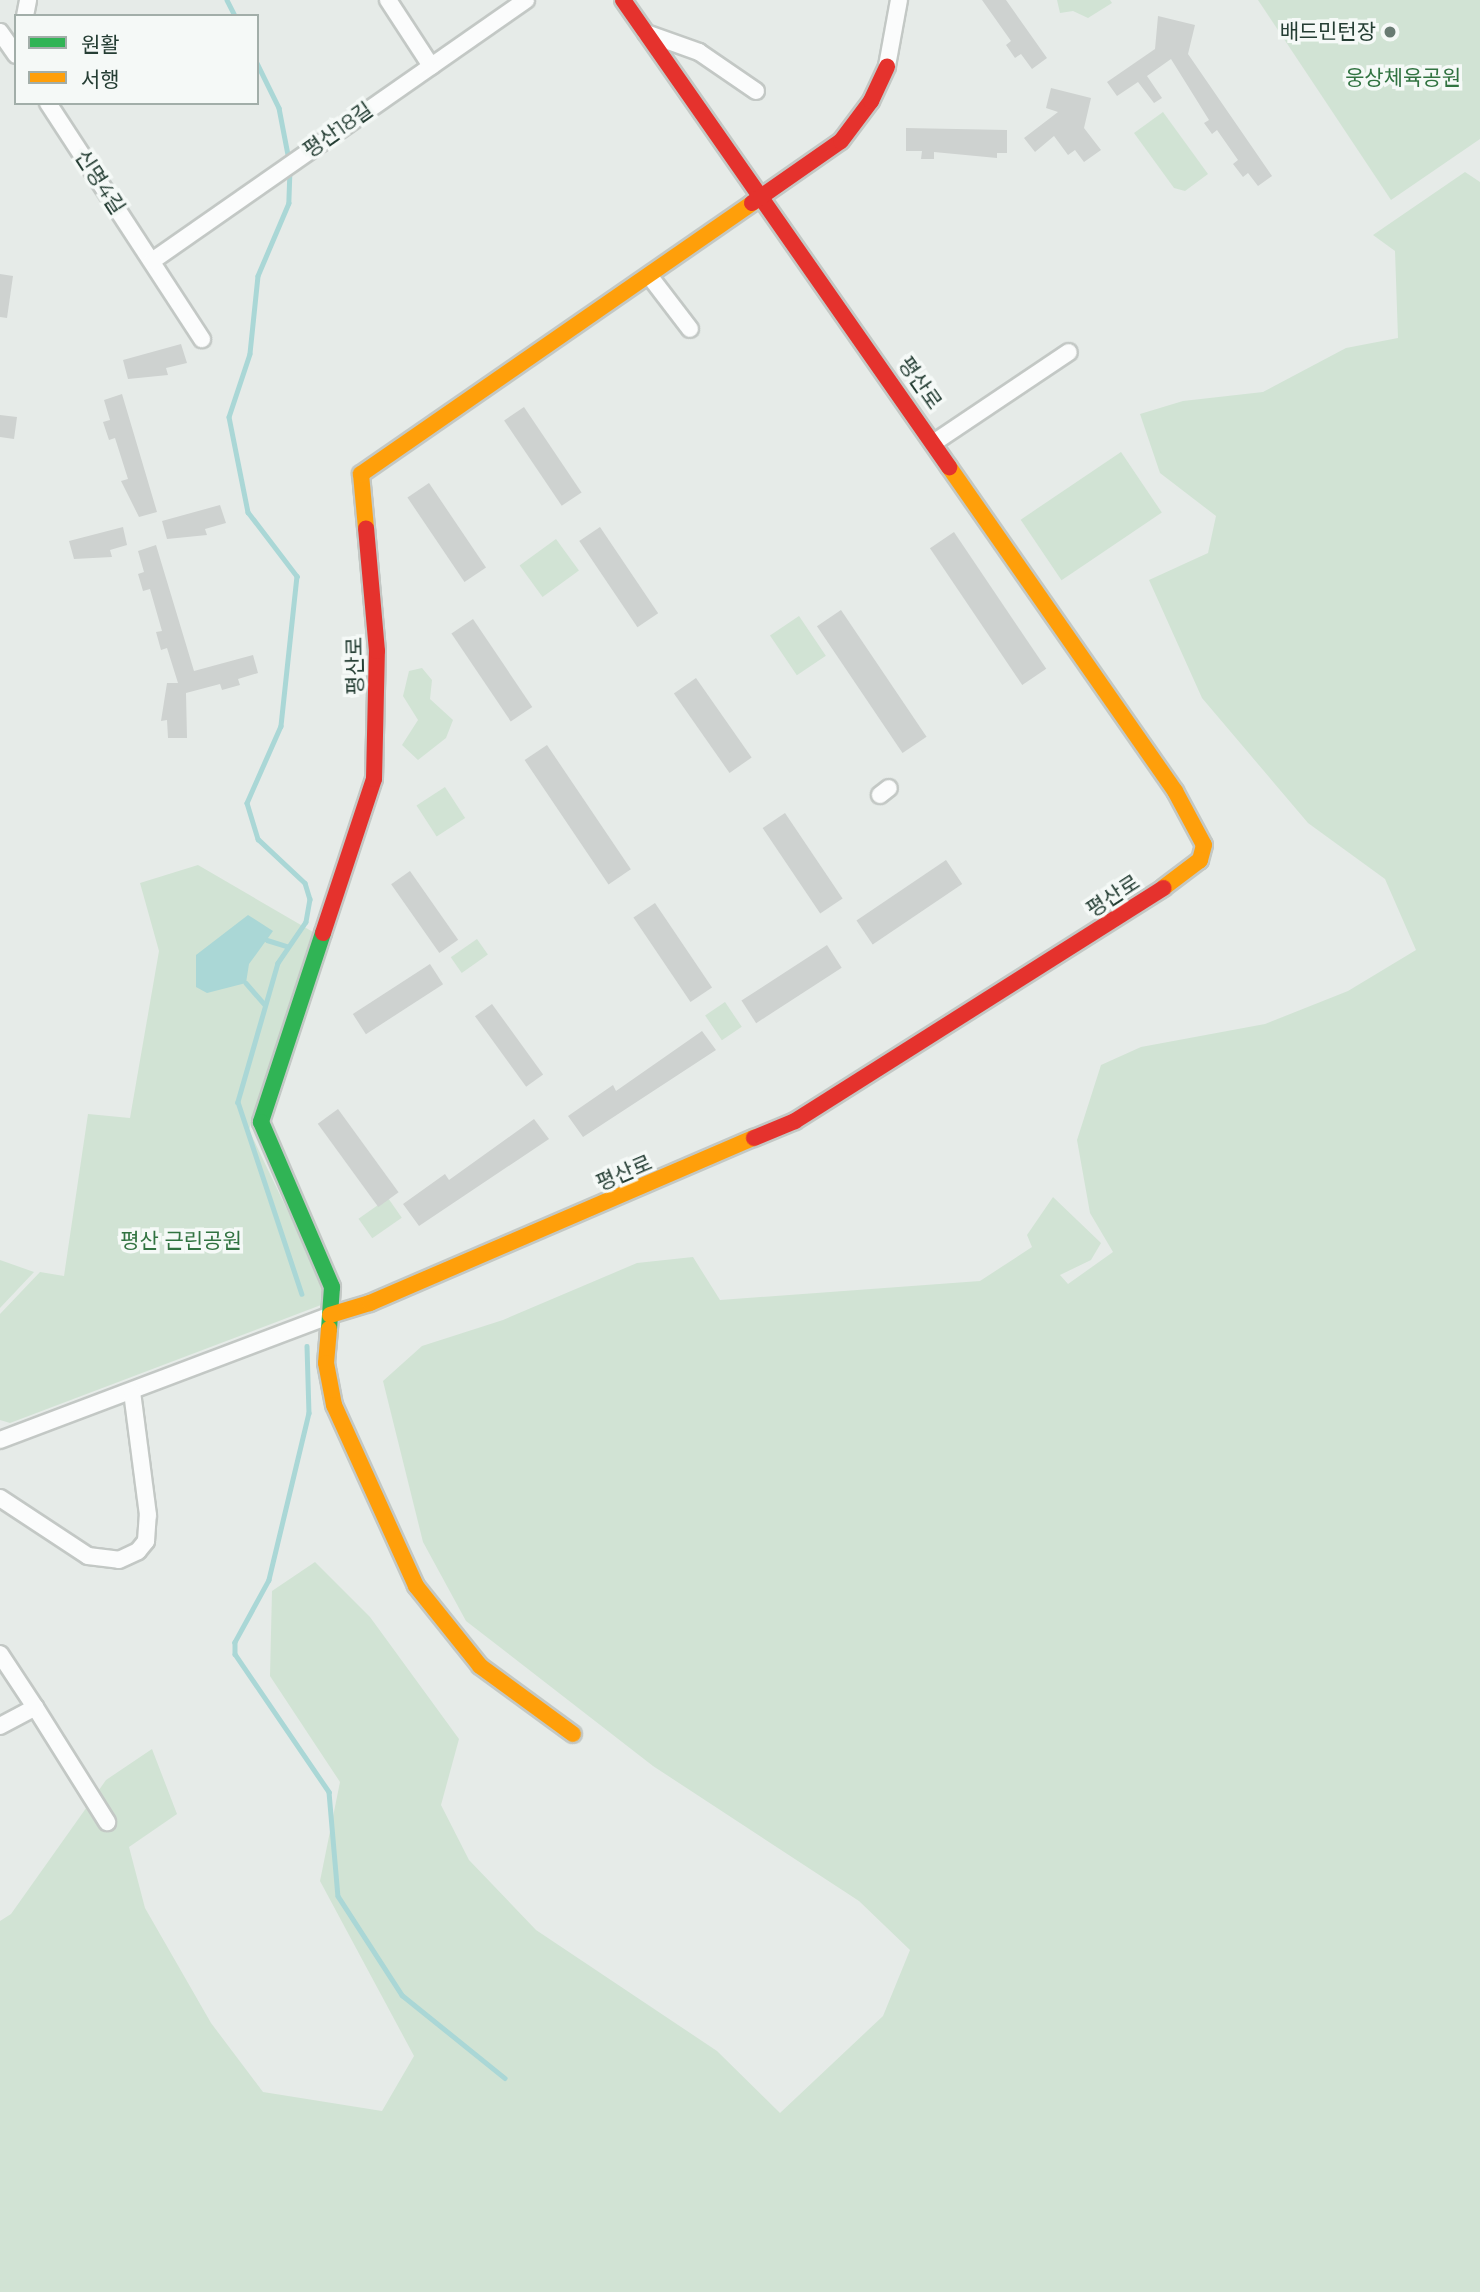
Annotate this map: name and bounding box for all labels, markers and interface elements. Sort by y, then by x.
legend [14,14,259,105]
place label: 배드민턴장 [1279,19,1376,45]
marker: 배드민턴장 [1382,24,1398,40]
text: 원활 [81,32,120,57]
park label: 웅상체육공원 [1345,65,1461,91]
text: 서행 [81,67,120,92]
street label: 평산18길 [298,97,378,163]
street label: 신명4길 [70,145,130,219]
street label: 평산로 [893,352,947,414]
street label: 평산로 [342,637,368,695]
street label: 평산로 [1082,870,1144,922]
street label: 평산로 [592,1150,656,1196]
park label: 평산 근린공원 [120,1228,242,1254]

